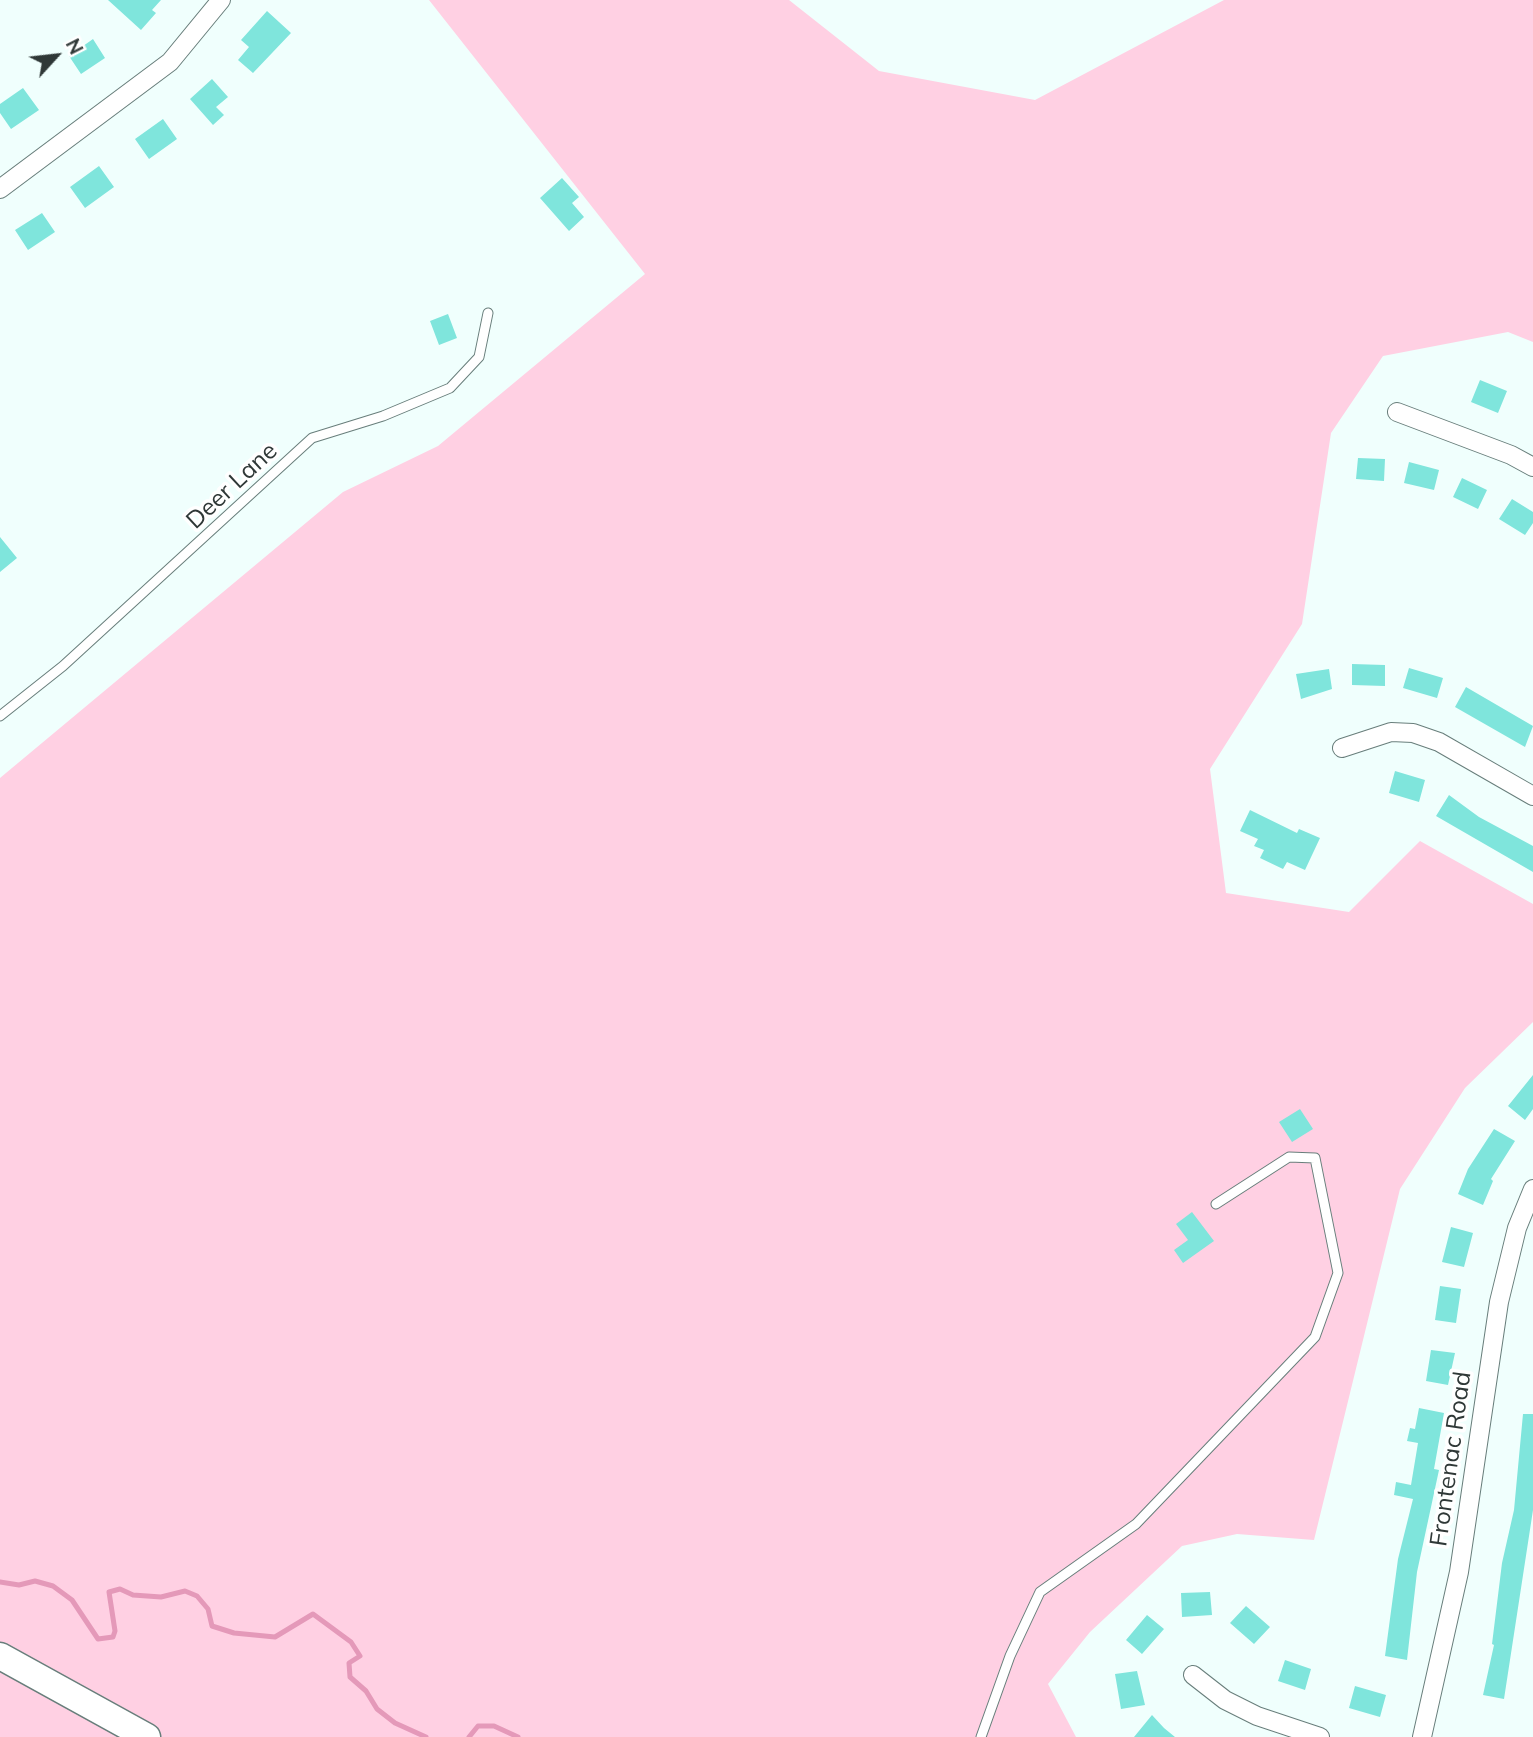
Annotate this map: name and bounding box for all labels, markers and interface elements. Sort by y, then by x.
north arrow [21,21,91,91]
text: N [61,35,89,58]
street label: Deer Lane [181,437,283,535]
street label: Frontenac Road [1424,1370,1478,1548]

